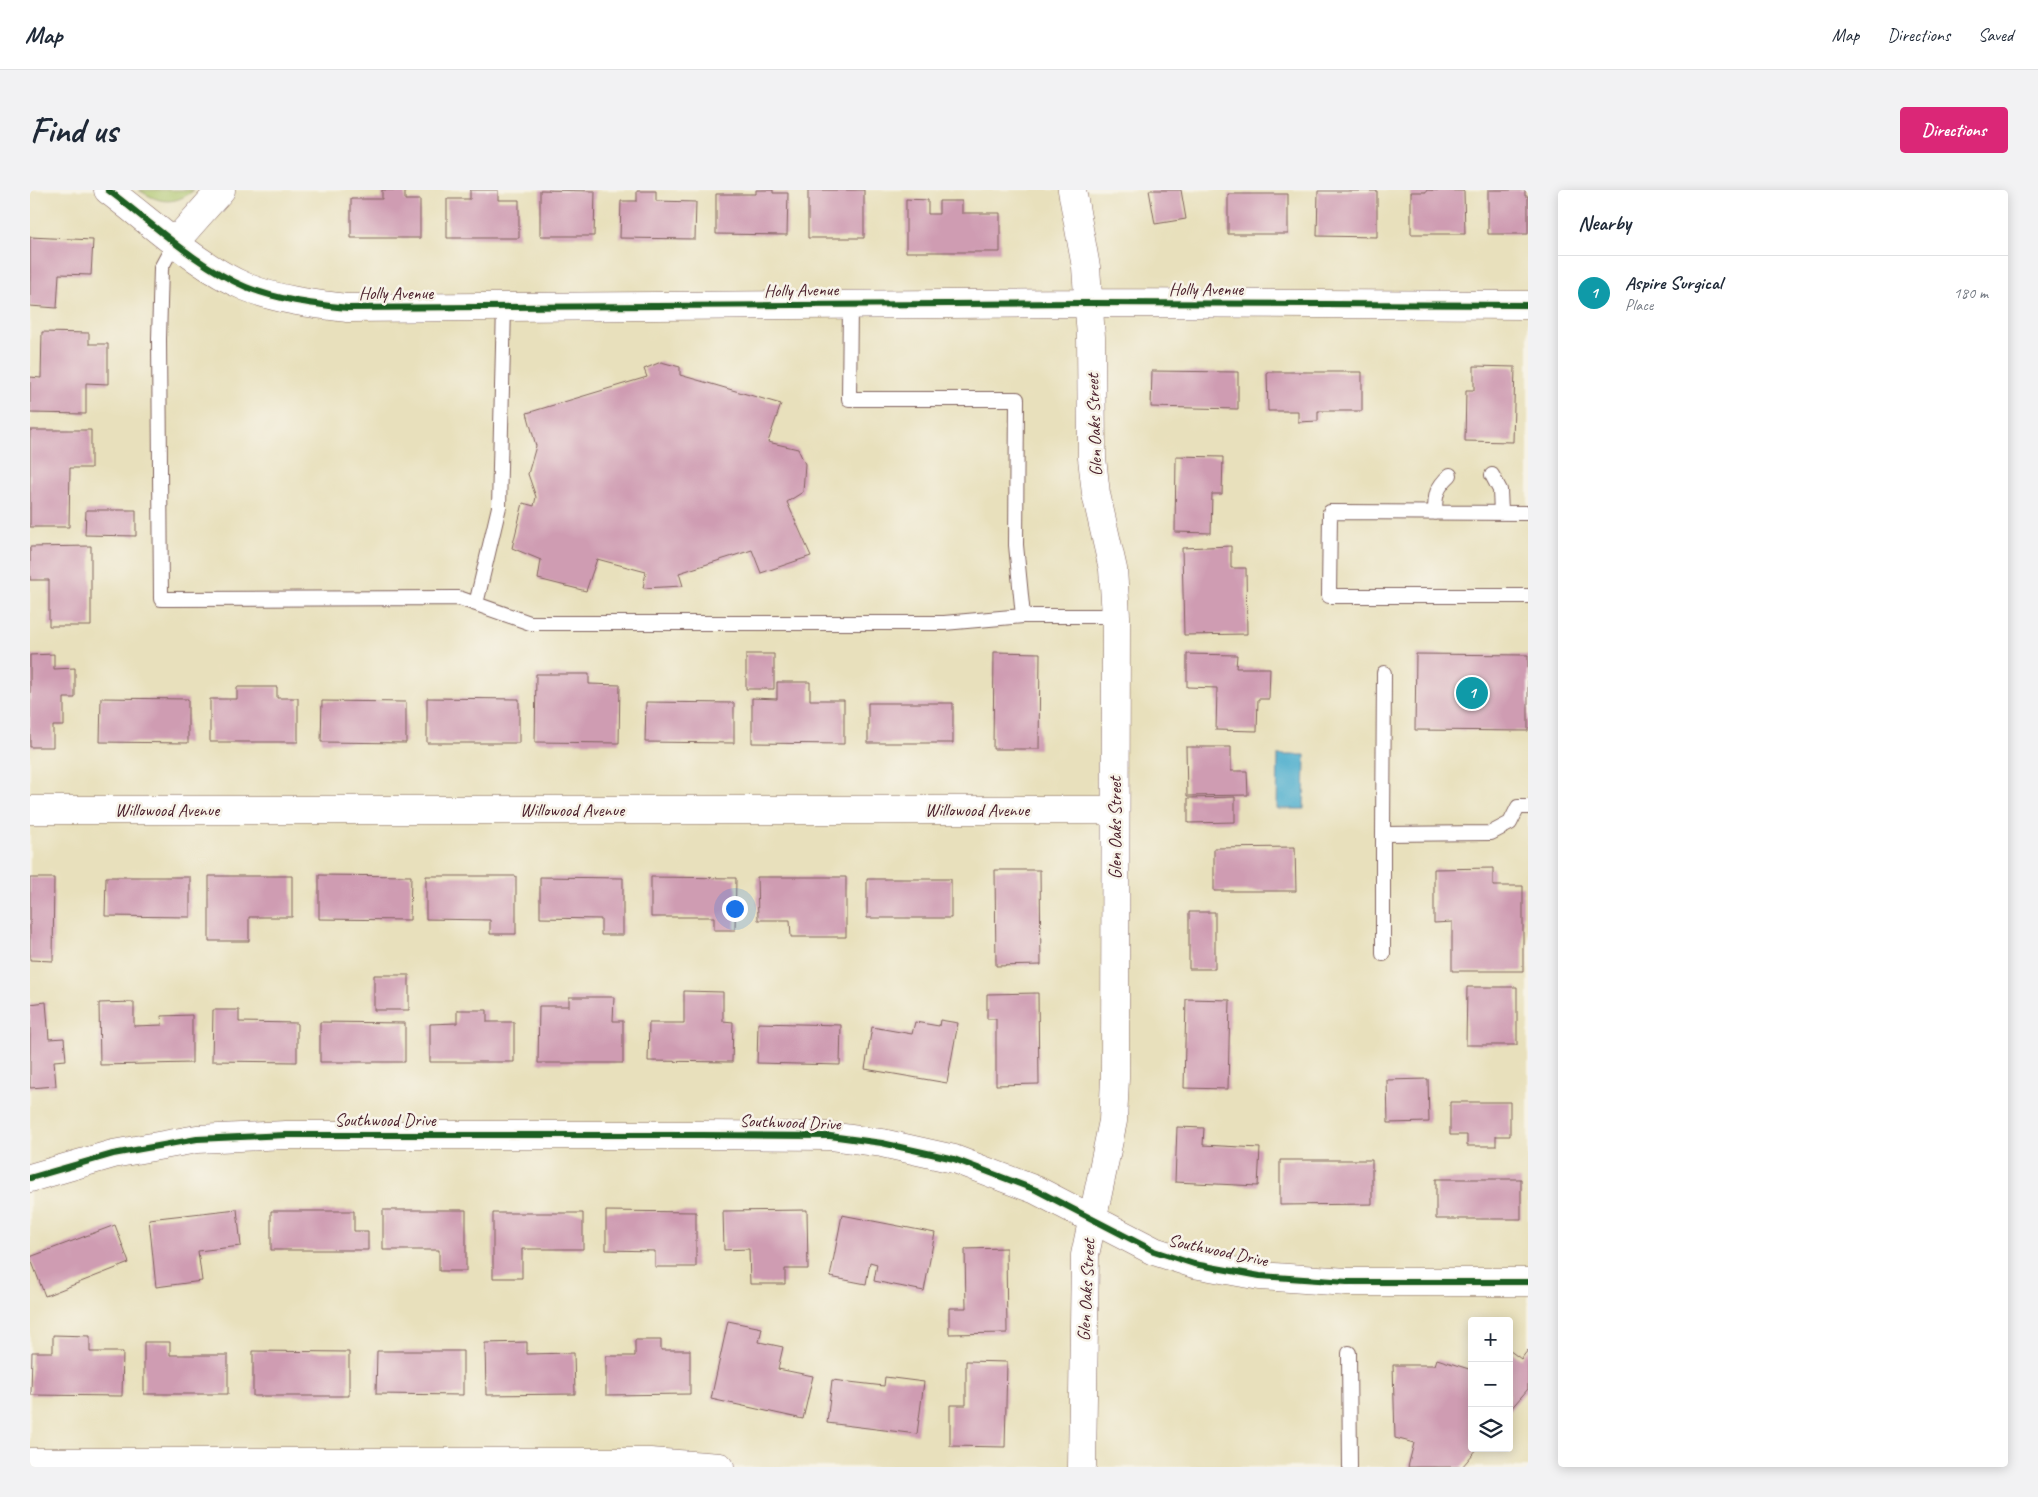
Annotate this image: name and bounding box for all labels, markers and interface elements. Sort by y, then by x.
text: Map [25,20,62,50]
text: Map [1832,24,1859,46]
text: Directions [1887,24,1950,46]
text: Saved [1978,24,2013,46]
button: Directions [1900,107,2008,153]
text: Find us [30,108,117,153]
text: Nearby [1578,210,1631,236]
text: Aspire Surgical [1625,271,1722,295]
street label: Holly Avenue [764,278,840,302]
street label: Holly Avenue [1169,278,1244,300]
street label: Holly Avenue [359,282,434,304]
text: 1 [1590,283,1598,303]
text: 180 m [1954,283,1988,303]
text: Place [1625,295,1653,315]
street label: Glen Oaks Street [1081,371,1107,477]
pin: 1 [1456,674,1488,712]
street label: Glen Oaks Street [1104,775,1126,879]
street label: Willowood Avenue [115,799,220,821]
street label: Willowood Avenue [520,799,625,821]
street label: Willowood Avenue [925,799,1030,821]
your location [722,896,748,922]
street label: Southwood Drive [334,1109,437,1131]
street label: Southwood Drive [739,1109,842,1135]
street label: Southwood Drive [1166,1229,1271,1272]
street label: Glen Oaks Street [1072,1236,1100,1342]
map controls [1468,1317,1513,1452]
button: + [1468,1317,1513,1362]
button: − [1468,1362,1513,1407]
button: layers [1468,1407,1513,1452]

